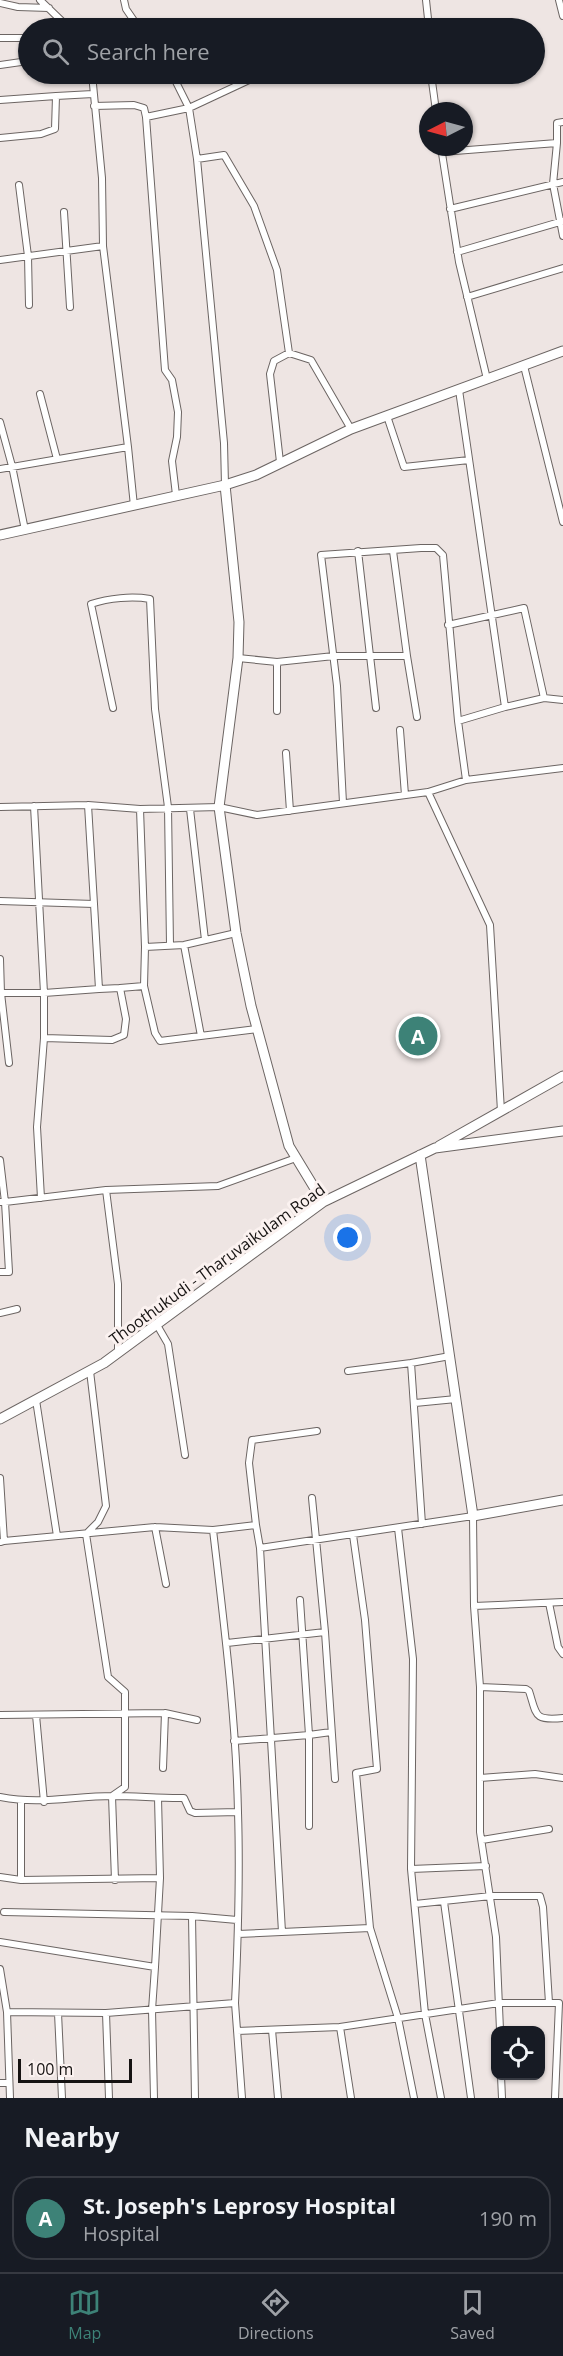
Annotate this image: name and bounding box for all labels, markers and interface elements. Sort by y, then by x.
search box [18,18,545,84]
icon: search [39,35,72,68]
text: Search here [87,36,210,66]
north arrow [419,102,473,156]
pin: A [398,1014,438,1058]
street label: Thoothukudi - Tharuvaikulam Road [105,1178,329,1350]
your location [333,1223,362,1252]
map controls [491,2026,545,2080]
button: locate [491,2026,545,2080]
scale bar [18,2056,132,2084]
text: 100 m [27,2058,73,2080]
text: Nearby [24,2119,119,2155]
text: St. Joseph's Leprosy Hospital [83,2190,396,2220]
text: A [39,2205,52,2232]
text: 190 m [479,2205,537,2232]
text: Hospital [83,2220,160,2247]
tab: Map [68,2286,101,2344]
tab: Directions [238,2286,314,2344]
tab: Saved [450,2286,495,2344]

